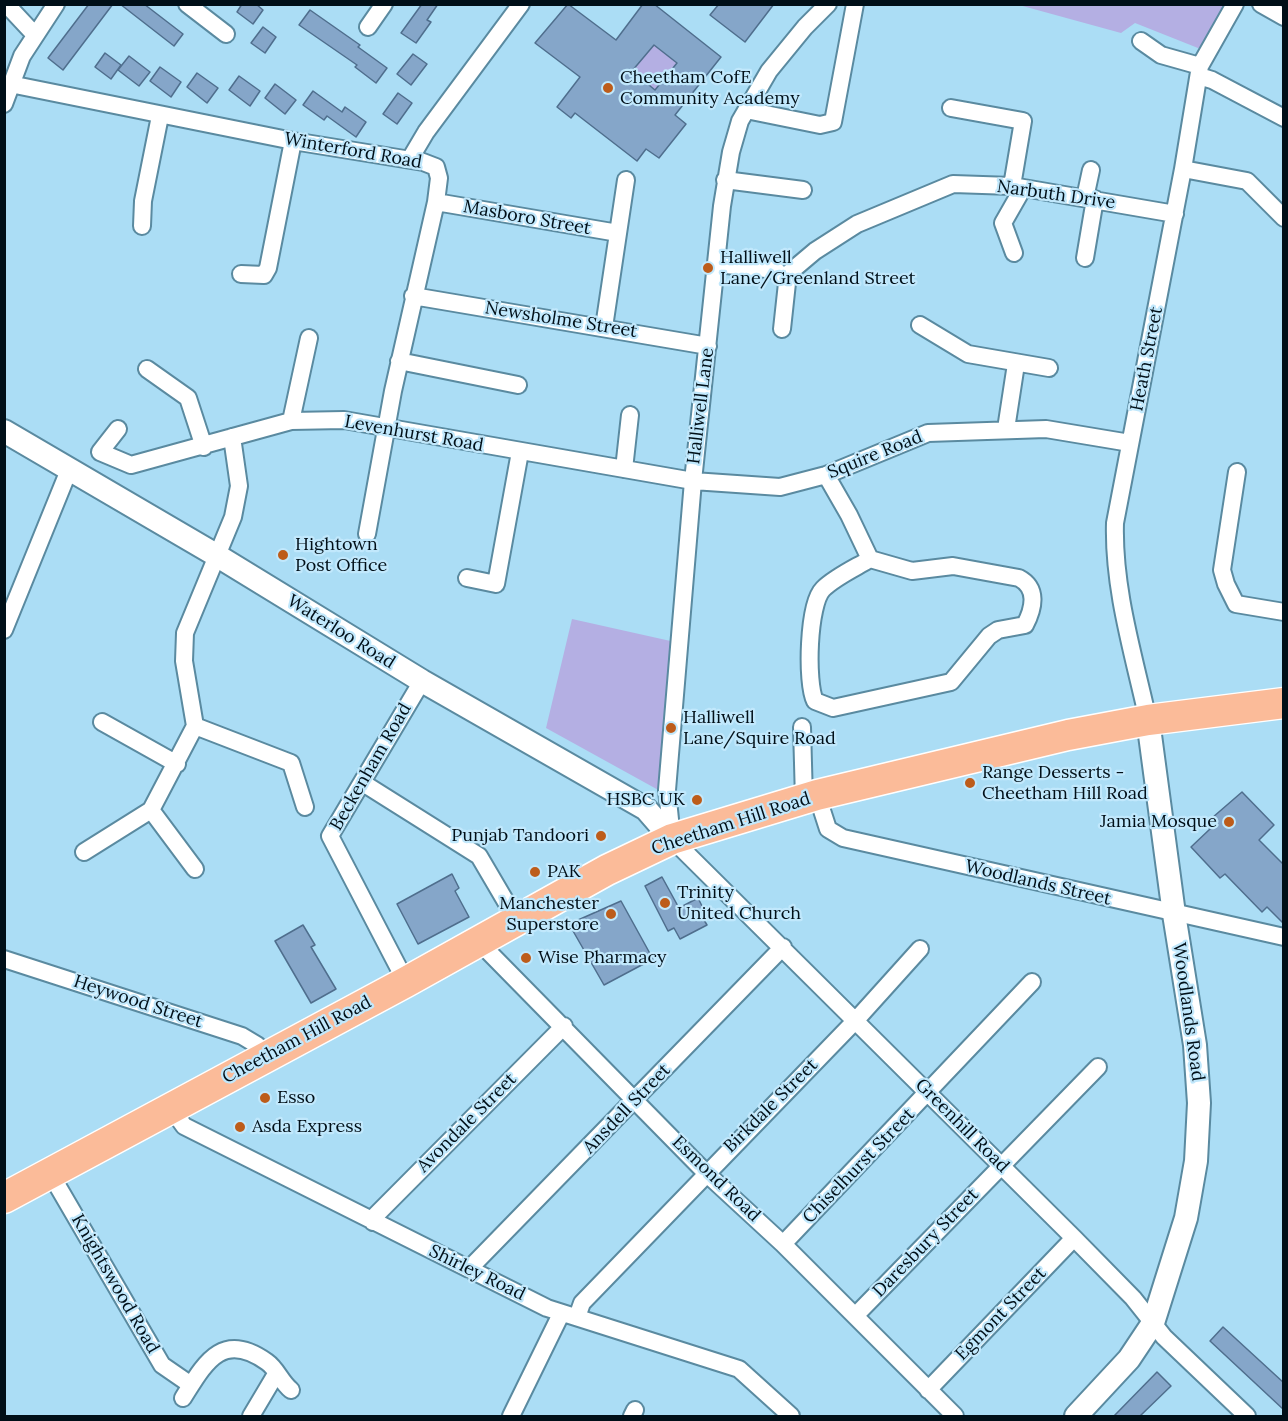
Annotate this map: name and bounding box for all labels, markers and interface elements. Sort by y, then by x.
place label: Cheetham CofE Community Academy [620,67,800,110]
marker: Cheetham CofE Community Academy [601,81,615,95]
street label: Winterford Road [282,128,424,174]
street label: Narbuth Drive [995,176,1117,214]
street label: Masboro Street [462,196,592,240]
place label: Halliwell Lane/Greenland Street [720,247,916,290]
marker: Halliwell Lane/Greenland Street [701,261,715,275]
street label: Newsholme Street [483,297,639,343]
street label: Heath Street [1126,305,1168,413]
street label: Halliwell Lane [683,347,719,465]
street label: Levenhurst Road [343,411,485,457]
street label: Squire Road [824,426,926,484]
place label: Hightown Post Office [295,534,387,576]
marker: Hightown Post Office [276,548,290,562]
street label: Waterloo Road [283,590,399,674]
street label: Beckenham Road [326,700,416,834]
place label: Halliwell Lane/Squire Road [683,707,836,750]
marker: Halliwell Lane/Squire Road [664,721,678,735]
place label: Range Desserts - Cheetham Hill Road [982,762,1148,804]
marker: Range Desserts - Cheetham Hill Road [963,776,977,790]
street label: Cheetham Hill Road [649,788,813,860]
place label: HSBC UK [606,789,685,811]
marker: HSBC UK [690,793,704,807]
place label: Jamia Mosque [1100,811,1217,833]
marker: Jamia Mosque [1222,815,1236,829]
place label: Punjab Tandoori [451,825,589,847]
marker: Punjab Tandoori [594,829,608,843]
street label: Woodlands Street [963,856,1113,910]
place label: PAK [547,861,581,883]
marker: PAK [528,865,542,879]
place label: Trinity United Church [677,882,801,924]
place label: Manchester Superstore [499,893,599,936]
marker: Trinity United Church [658,896,672,910]
marker: Manchester Superstore [604,907,618,921]
street label: Woodlands Road [1168,941,1208,1083]
place label: Wise Pharmacy [538,947,667,969]
marker: Wise Pharmacy [519,951,533,965]
street label: Heywood Street [71,971,205,1033]
street label: Cheetham Hill Road [219,992,375,1088]
street label: Birkdale Street [720,1055,822,1157]
street label: Ansdell Street [579,1060,675,1158]
street label: Avondale Street [413,1069,521,1177]
street label: Greenhill Road [911,1075,1013,1177]
place label: Esso [277,1087,315,1109]
marker: Esso [258,1091,272,1105]
street label: Chiselhurst Street [799,1104,919,1228]
place label: Asda Express [252,1116,362,1138]
marker: Asda Express [233,1120,247,1134]
street label: Esmond Road [667,1132,765,1226]
street label: Daresbury Street [869,1184,983,1302]
street label: Knightswood Road [66,1211,164,1357]
street label: Shirley Road [425,1240,529,1306]
street label: Egmont Street [951,1263,1051,1365]

